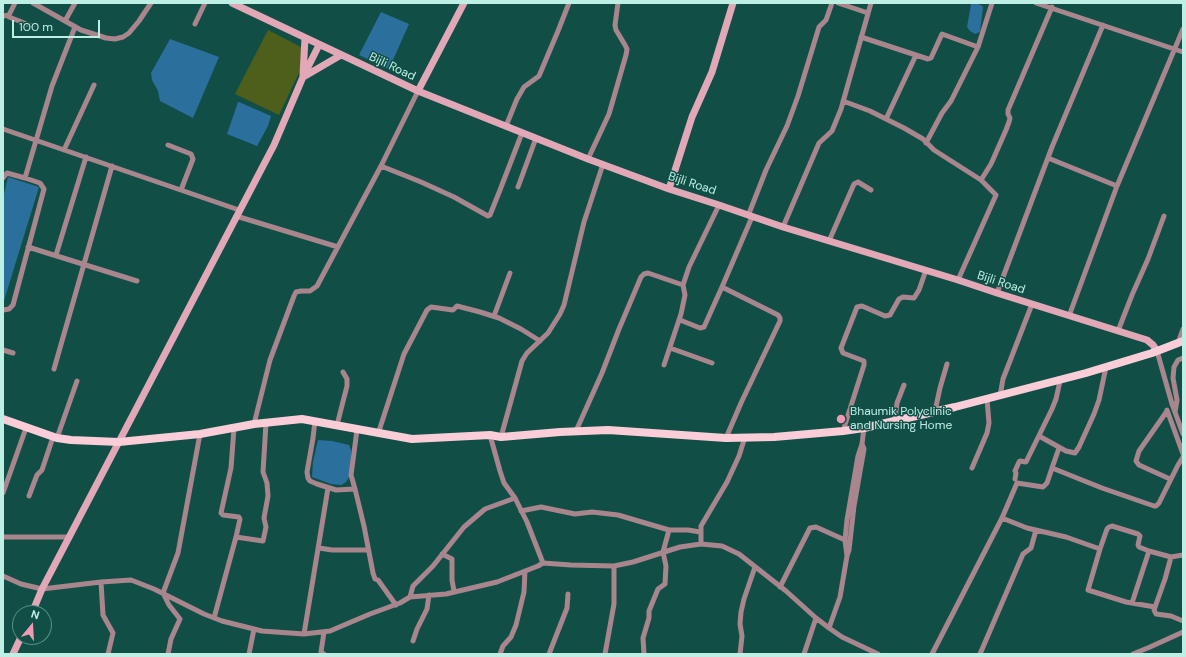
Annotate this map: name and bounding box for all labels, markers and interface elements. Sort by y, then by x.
scale bar [14,12,102,38]
text: 100 m [19,19,53,35]
street label: Bijli Road [366,50,418,84]
street label: Bijli Road [666,169,718,199]
street label: Bijli Road [975,268,1027,298]
place label: Bhaumik Polyclinic and Nursing Home [850,405,952,433]
marker: Bhaumik Polyclinic and Nursing Home [835,413,847,425]
north arrow [12,605,52,645]
text: N [29,607,41,622]

